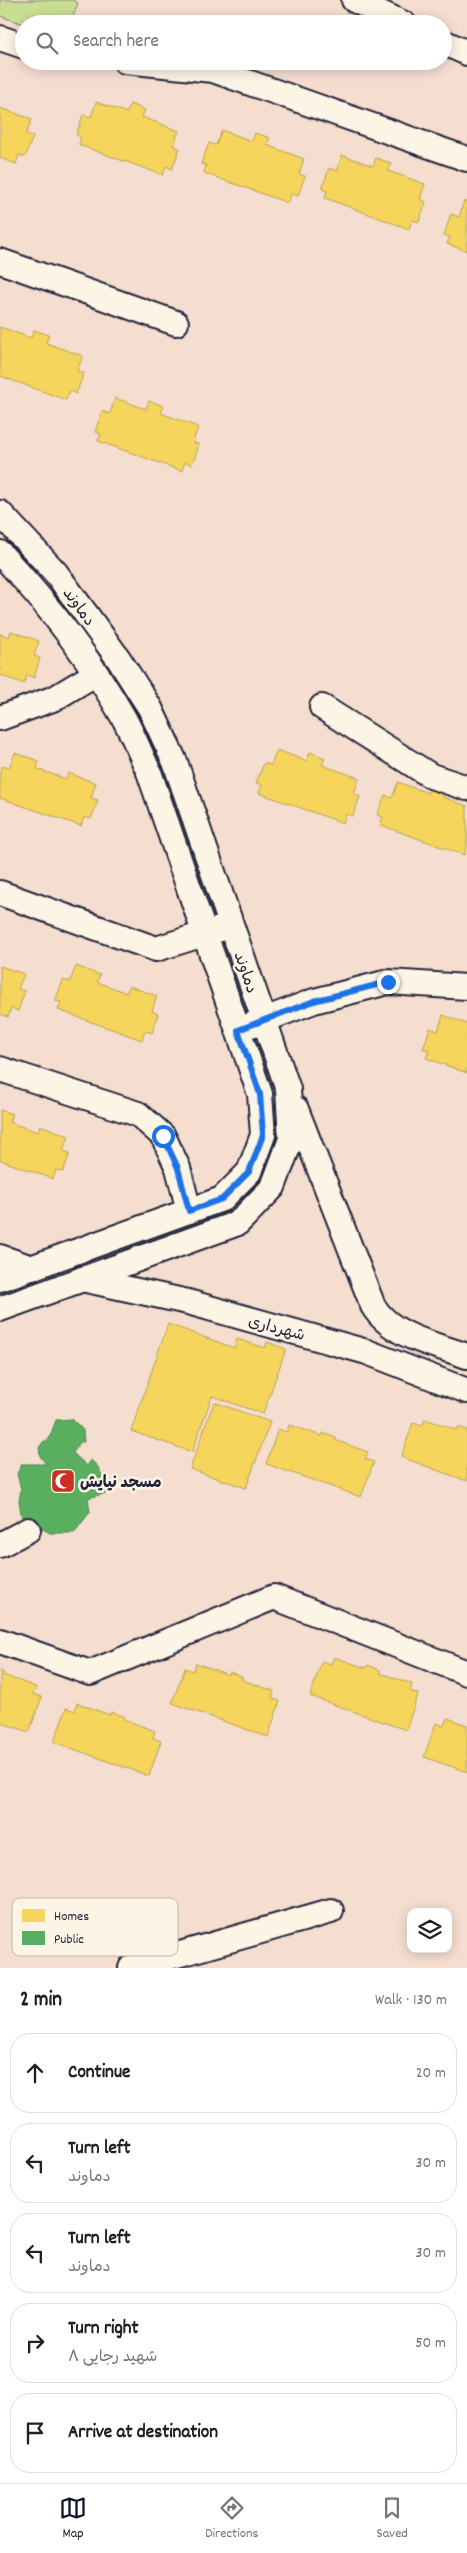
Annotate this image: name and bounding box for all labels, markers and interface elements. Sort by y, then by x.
search box [15,15,452,70]
icon: search [33,29,61,57]
text: Search here [73,29,159,56]
street label: دماوند [56,583,100,632]
street label: دماوند [227,949,262,997]
route end [377,971,400,994]
route start [152,1125,175,1148]
street label: شهرداری [245,1311,307,1348]
mosque icon: مسجد نیایش [50,1468,76,1494]
place label: مسجد نیایش [80,1472,162,1495]
legend [12,1898,178,1956]
text: Homes [54,1907,89,1927]
map controls [407,1908,452,1953]
button: layers [407,1908,452,1953]
text: Public [54,1930,84,1950]
text: 2 min [20,1986,62,2016]
text: Walk · 130 m [375,1989,447,2012]
icon: ahead [21,2059,49,2087]
text: Continue [68,2060,130,2087]
text: 20 m [416,2062,446,2085]
text: Turn left [68,2136,131,2163]
icon: left [21,2149,49,2177]
text: 30 m [416,2152,446,2175]
text: دماوند [68,2166,111,2189]
text: Turn left [68,2226,131,2253]
icon: left [21,2239,49,2267]
text: 30 m [416,2242,446,2265]
text: دماوند [68,2256,111,2279]
text: Turn right [68,2316,139,2343]
icon: right [21,2329,49,2357]
text: 50 m [415,2332,446,2355]
text: شهید رجایی ۸ [68,2346,157,2369]
icon: arrive [21,2419,49,2447]
text: Arrive at destination [68,2420,218,2447]
tab: Map [59,2494,87,2544]
tab: Directions [205,2494,258,2544]
tab: Saved [377,2494,408,2544]

